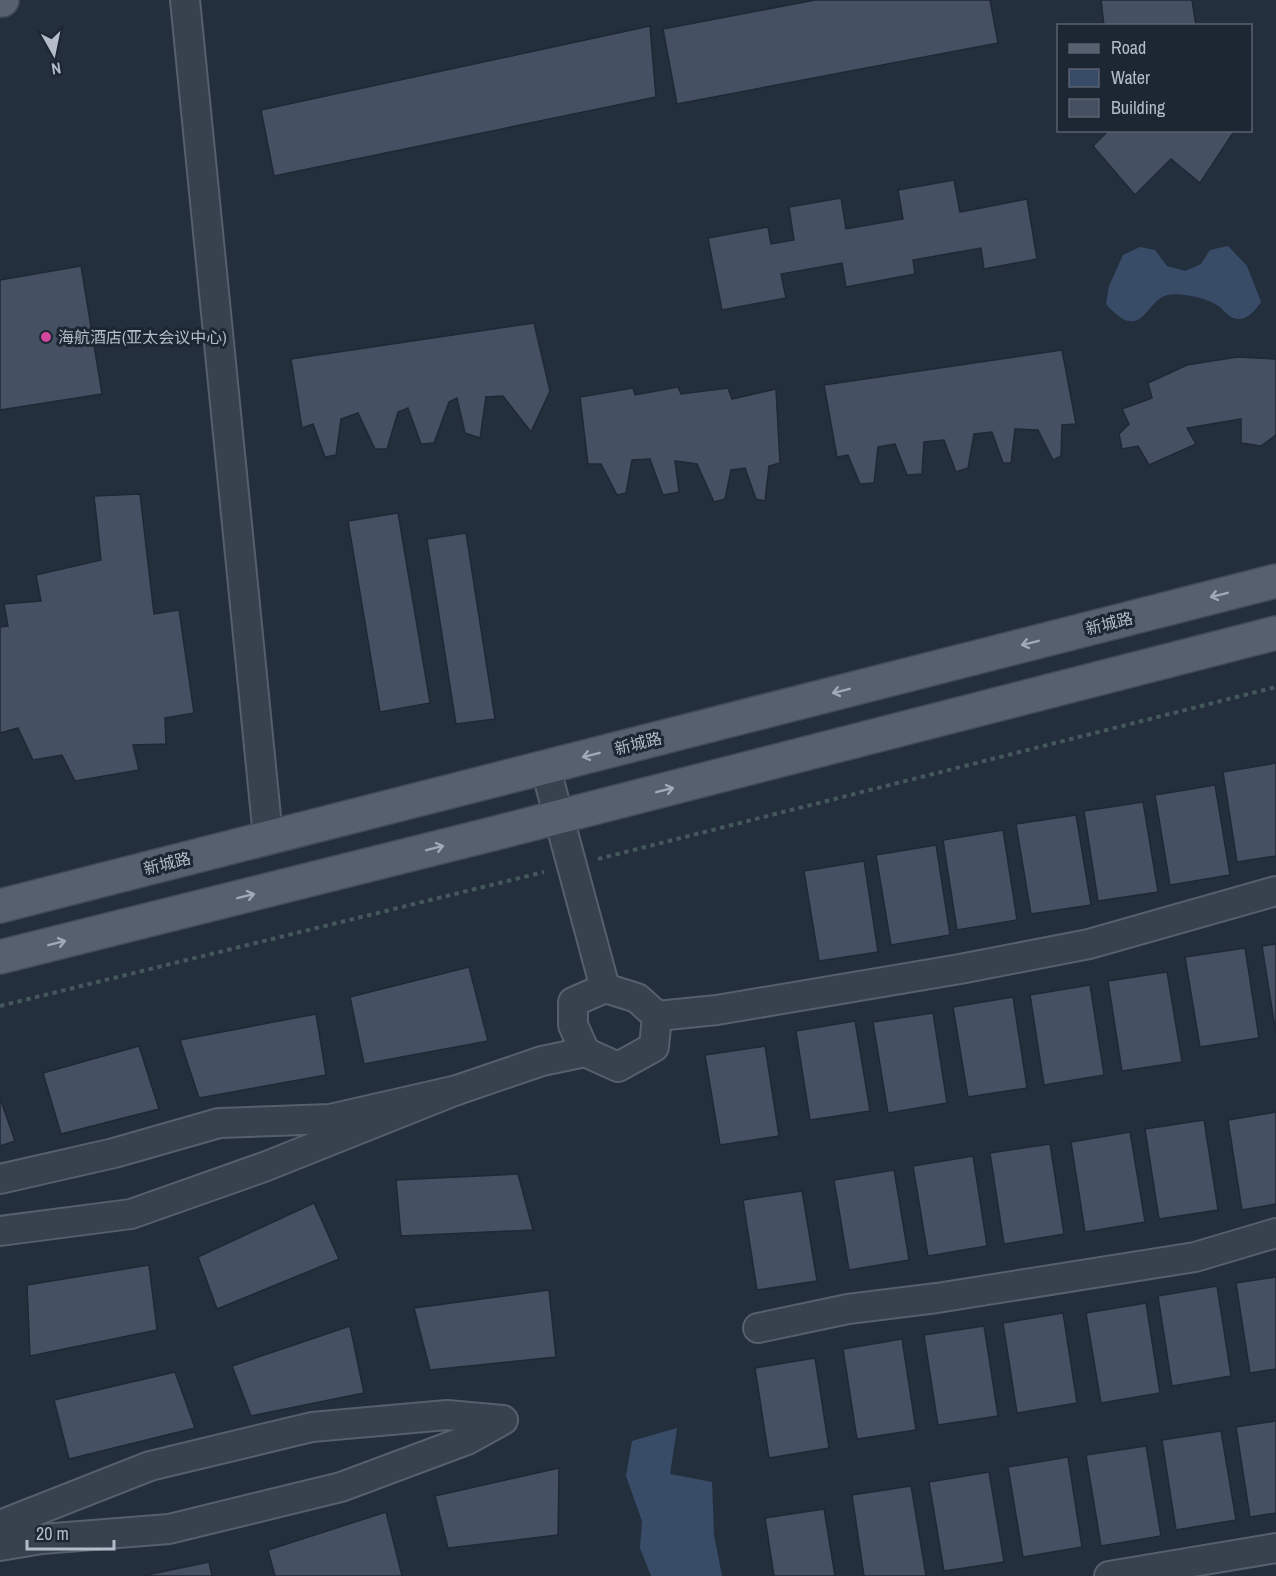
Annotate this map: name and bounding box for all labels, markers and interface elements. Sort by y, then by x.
north arrow [24,24,84,84]
legend [1057,24,1252,132]
text: Road [1111,35,1146,60]
text: N [50,57,63,80]
text: Water [1111,65,1150,90]
text: Building [1111,95,1166,120]
place label: 海航酒店(亚太会议中心) [58,326,227,348]
marker: 海航酒店(亚太会议中心) [39,330,53,344]
one-way arrow [1210,590,1229,602]
street label: 新城路 [1083,607,1135,639]
one-way arrow [1021,638,1040,650]
one-way arrow [832,686,851,698]
street label: 新城路 [612,727,664,759]
one-way arrow [582,749,601,761]
one-way arrow [655,783,674,795]
one-way arrow [425,842,444,854]
street label: 新城路 [141,847,193,879]
one-way arrow [236,889,255,901]
one-way arrow [47,936,66,948]
scale bar [27,1513,114,1551]
text: 20 m [36,1521,69,1546]

